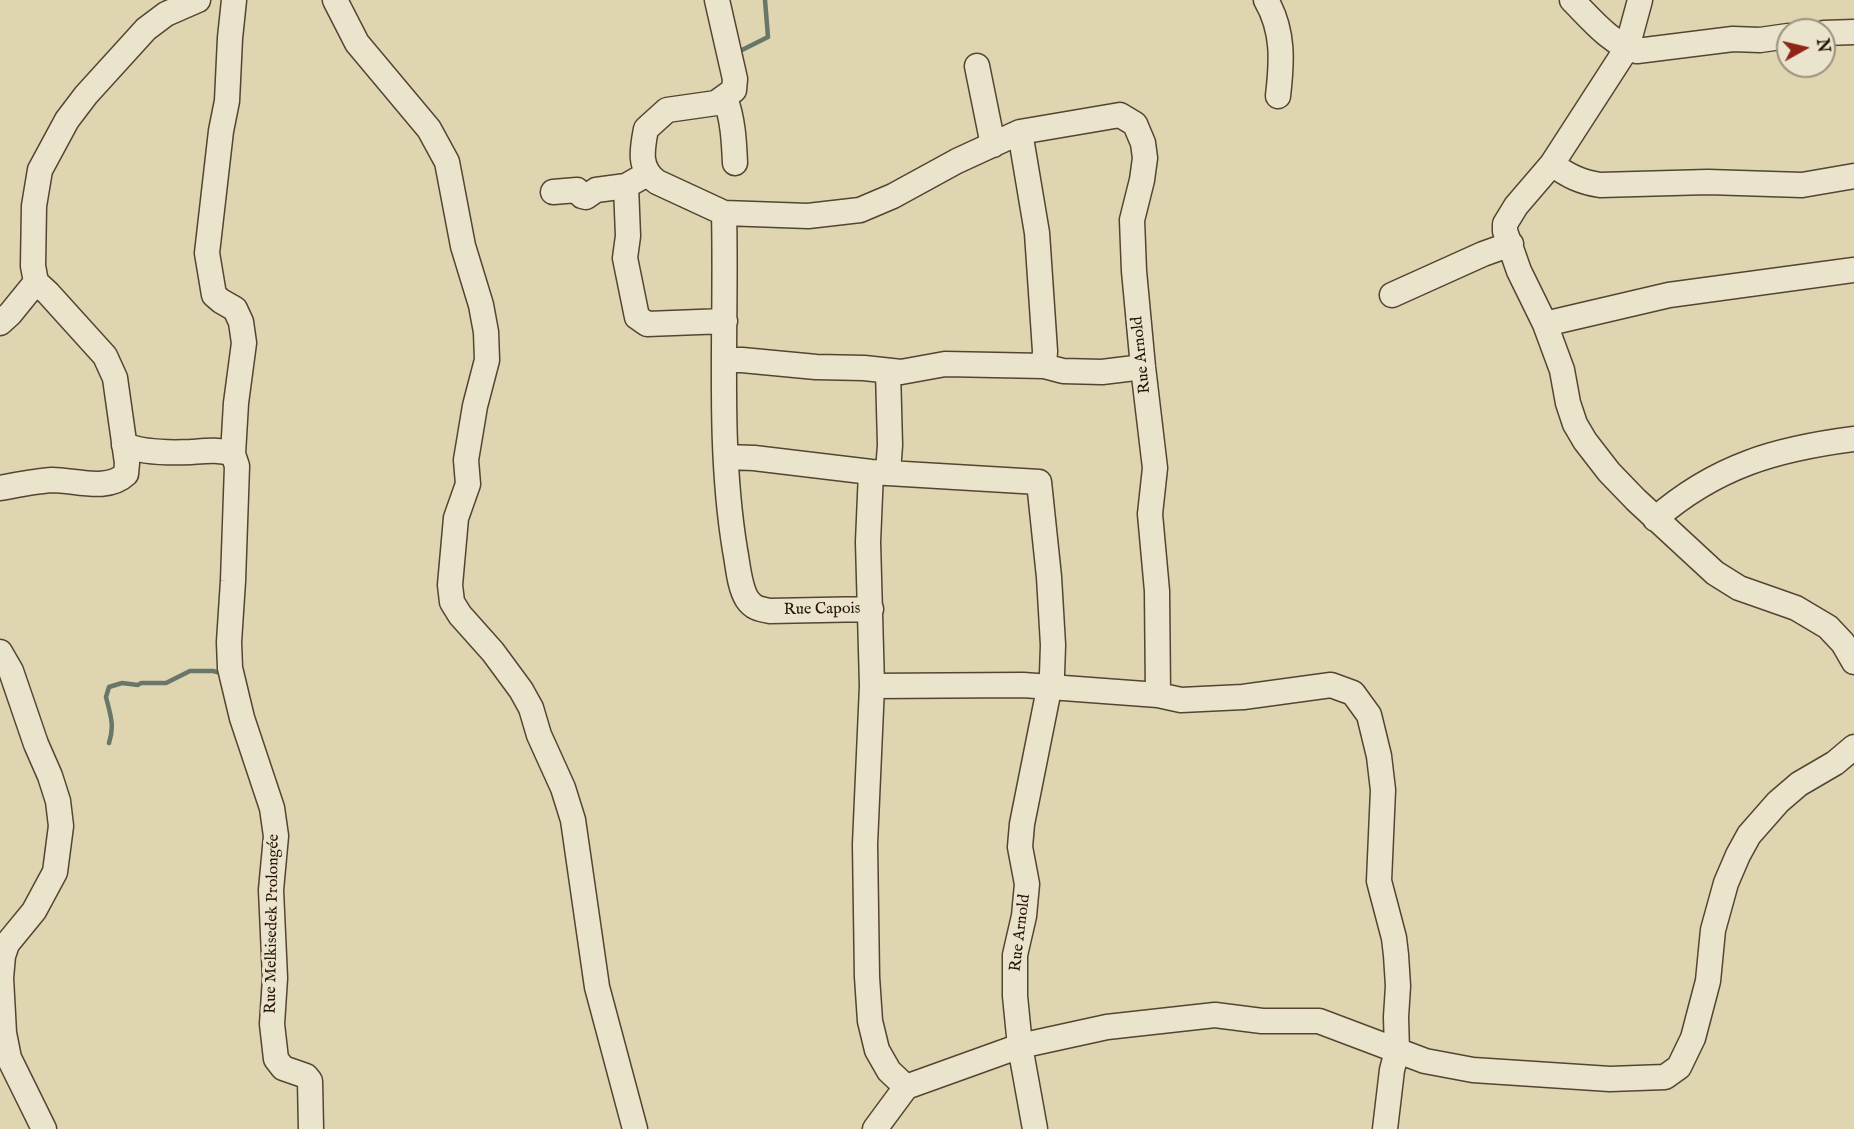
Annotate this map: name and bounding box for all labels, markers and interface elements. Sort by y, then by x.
north arrow [1776,18,1836,78]
text: N [1811,38,1833,54]
street label: Rue Arnold [1128,315,1156,395]
street label: Rue Capois [783,600,861,620]
street label: Rue Melkisedek Prolongée [262,834,284,1014]
street label: Rue Arnold [1007,893,1035,973]

